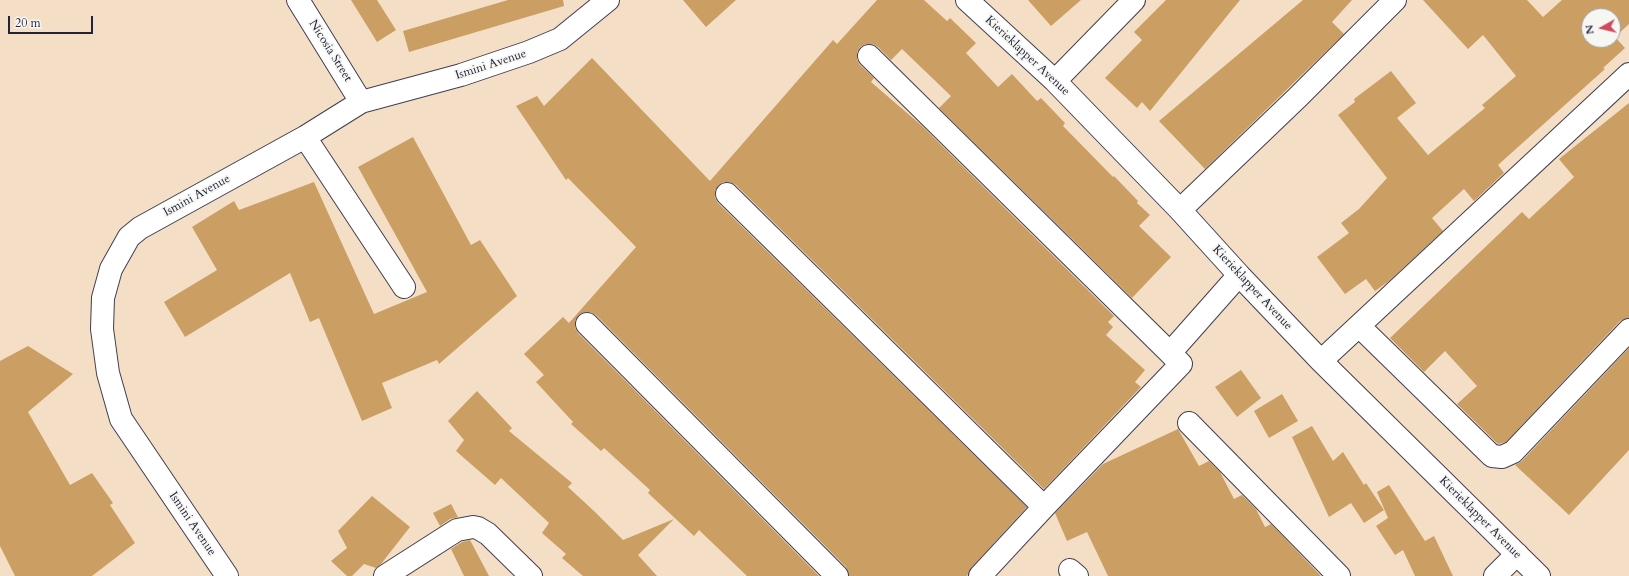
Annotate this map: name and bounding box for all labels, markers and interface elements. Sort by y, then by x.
scale bar [10,8,95,34]
north arrow [1581,8,1621,48]
street label: Kierieklapper Avenue [982,13,1072,99]
text: 20 m [15,15,41,31]
street label: Nicosia Street [305,17,355,85]
text: N [1582,24,1598,35]
street label: Ismini Avenue [454,47,528,83]
street label: Ismini Avenue [161,172,233,220]
street label: Kierieklapper Avenue [1209,243,1295,333]
street label: Kierieklapper Avenue [1436,474,1524,562]
street label: Ismini Avenue [165,489,219,559]

